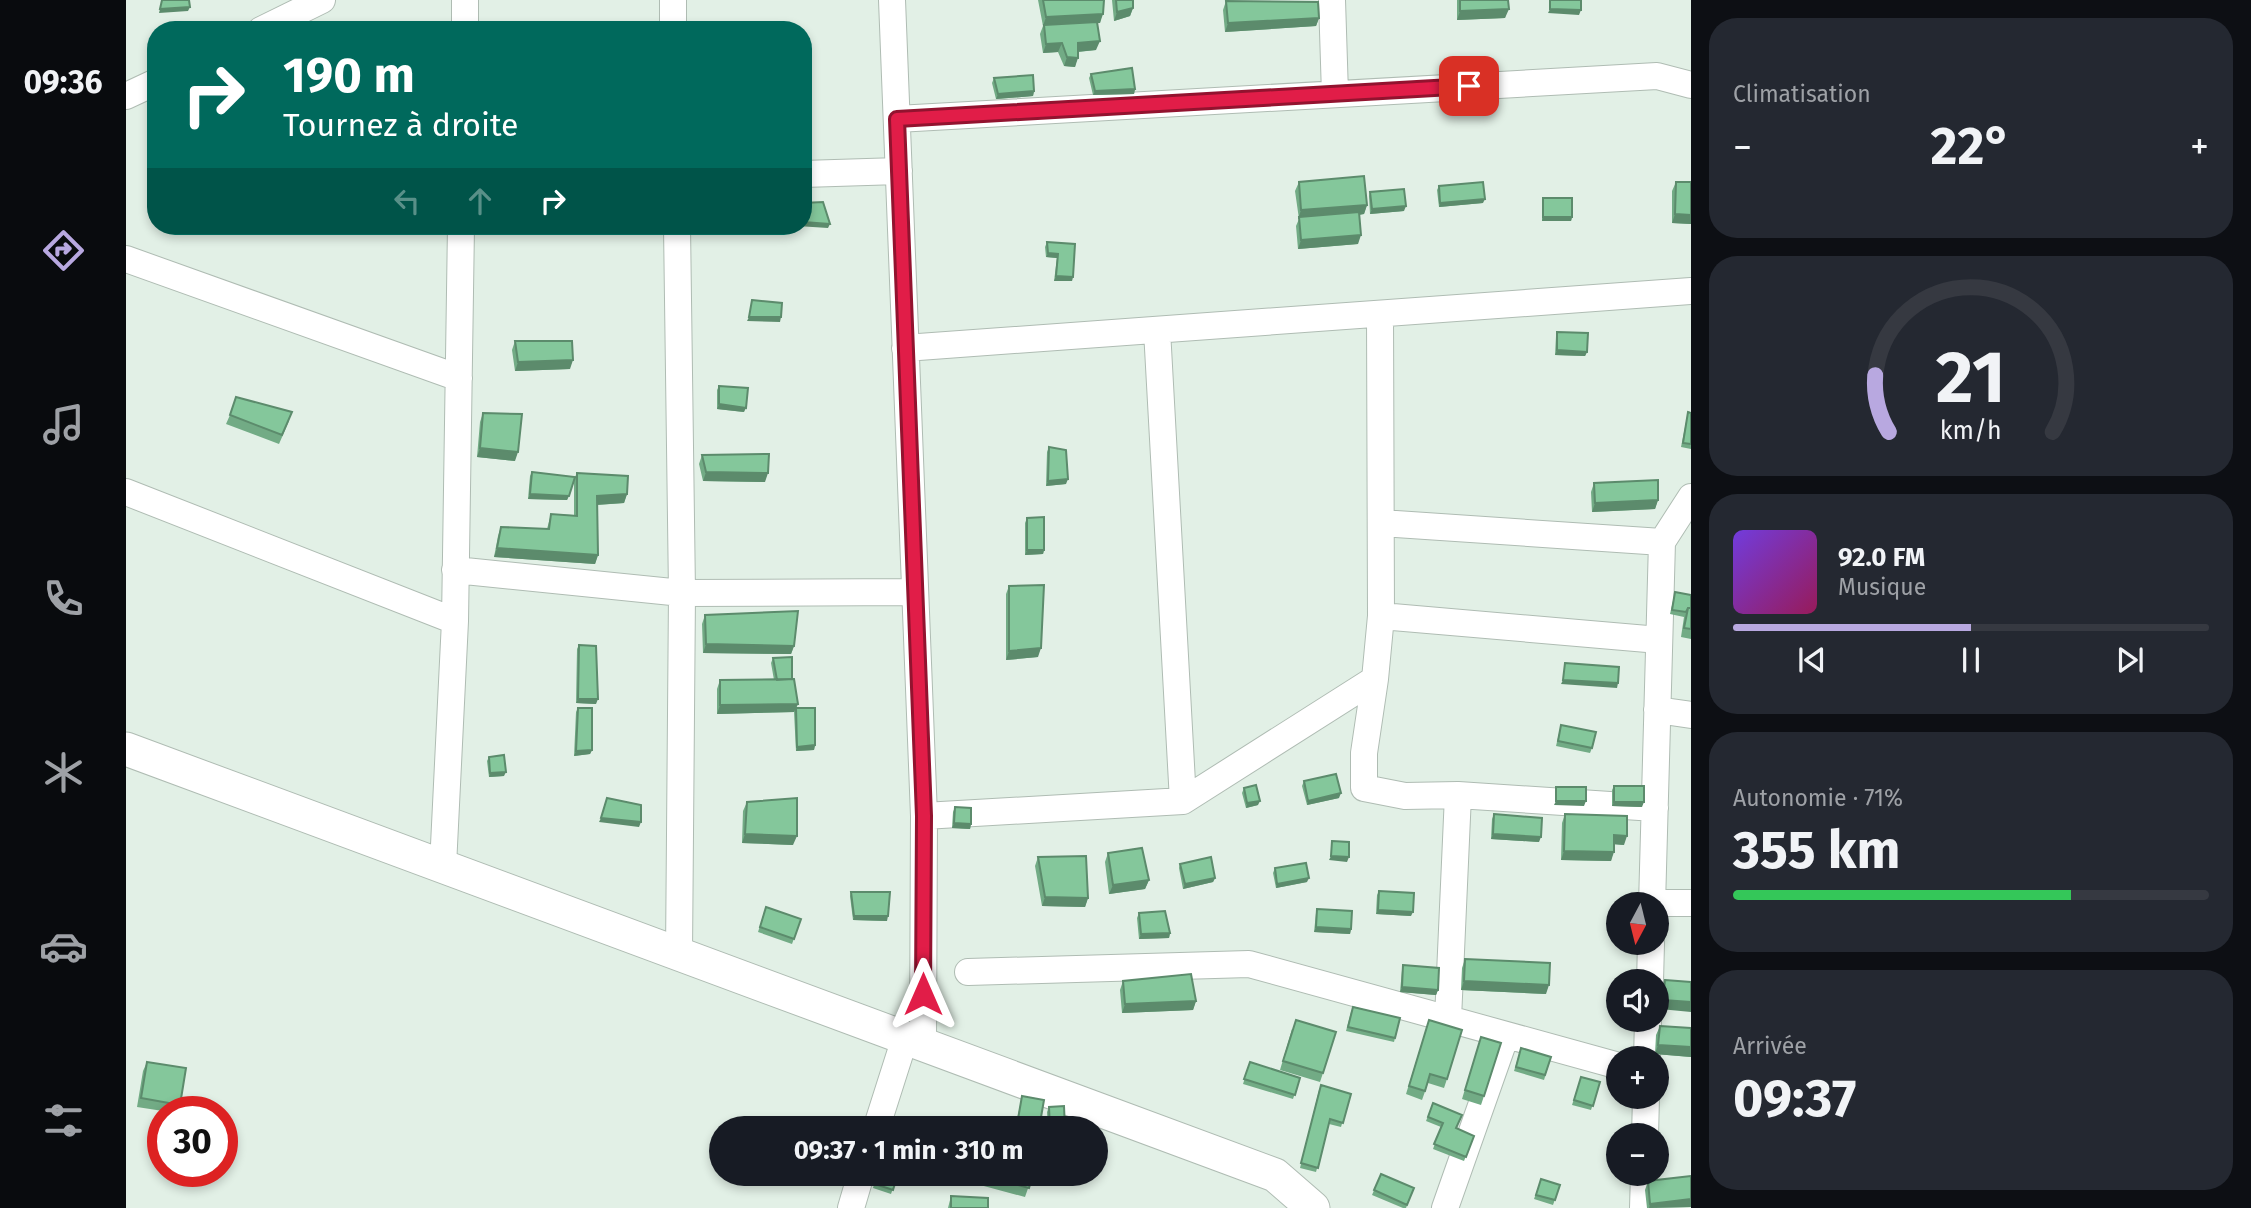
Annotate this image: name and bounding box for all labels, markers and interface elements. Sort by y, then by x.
text: 190 m [283,46,415,105]
icon: right [168,49,259,140]
pin [1439,56,1499,116]
text: 09:36 [23,63,103,101]
icon: arrive [1450,67,1488,105]
text: Climatisation [1733,80,1871,108]
text: Tournez à droite [283,106,519,144]
text: 22° [1931,115,2011,178]
text: − [1733,124,1752,170]
text: + [2190,124,2209,170]
icon: left [388,182,426,220]
icon: ahead [461,182,499,220]
icon: right [534,182,572,220]
icon: directions [39,226,88,275]
text: 21 [1936,334,2006,421]
icon: music [39,400,88,449]
text: km/h [1940,416,2002,446]
text: 92.0 FM [1838,542,1925,573]
text: Musique [1838,573,1926,601]
icon: phone [39,574,88,623]
icon: previous [1793,641,1831,679]
icon: pause [1952,641,1990,679]
icon: next [2111,641,2149,679]
icon: climate [39,748,88,797]
text: Autonomie · 71% [1733,784,1903,812]
text: 355 km [1733,819,1901,882]
north arrow [1606,892,1670,956]
map controls [1606,892,1669,1186]
icon: car [39,922,88,971]
position arrow [886,957,960,1031]
button: sound [1606,969,1669,1032]
text: Arrivée [1733,1032,1807,1060]
button: + [1606,1046,1669,1109]
text: 09:37 [1733,1067,1856,1130]
icon: filters [39,1096,88,1145]
speed limit sign: 30 [147,1096,238,1187]
button: − [1606,1123,1669,1186]
text: 09:37 · 1 min · 310 m [794,1135,1023,1166]

